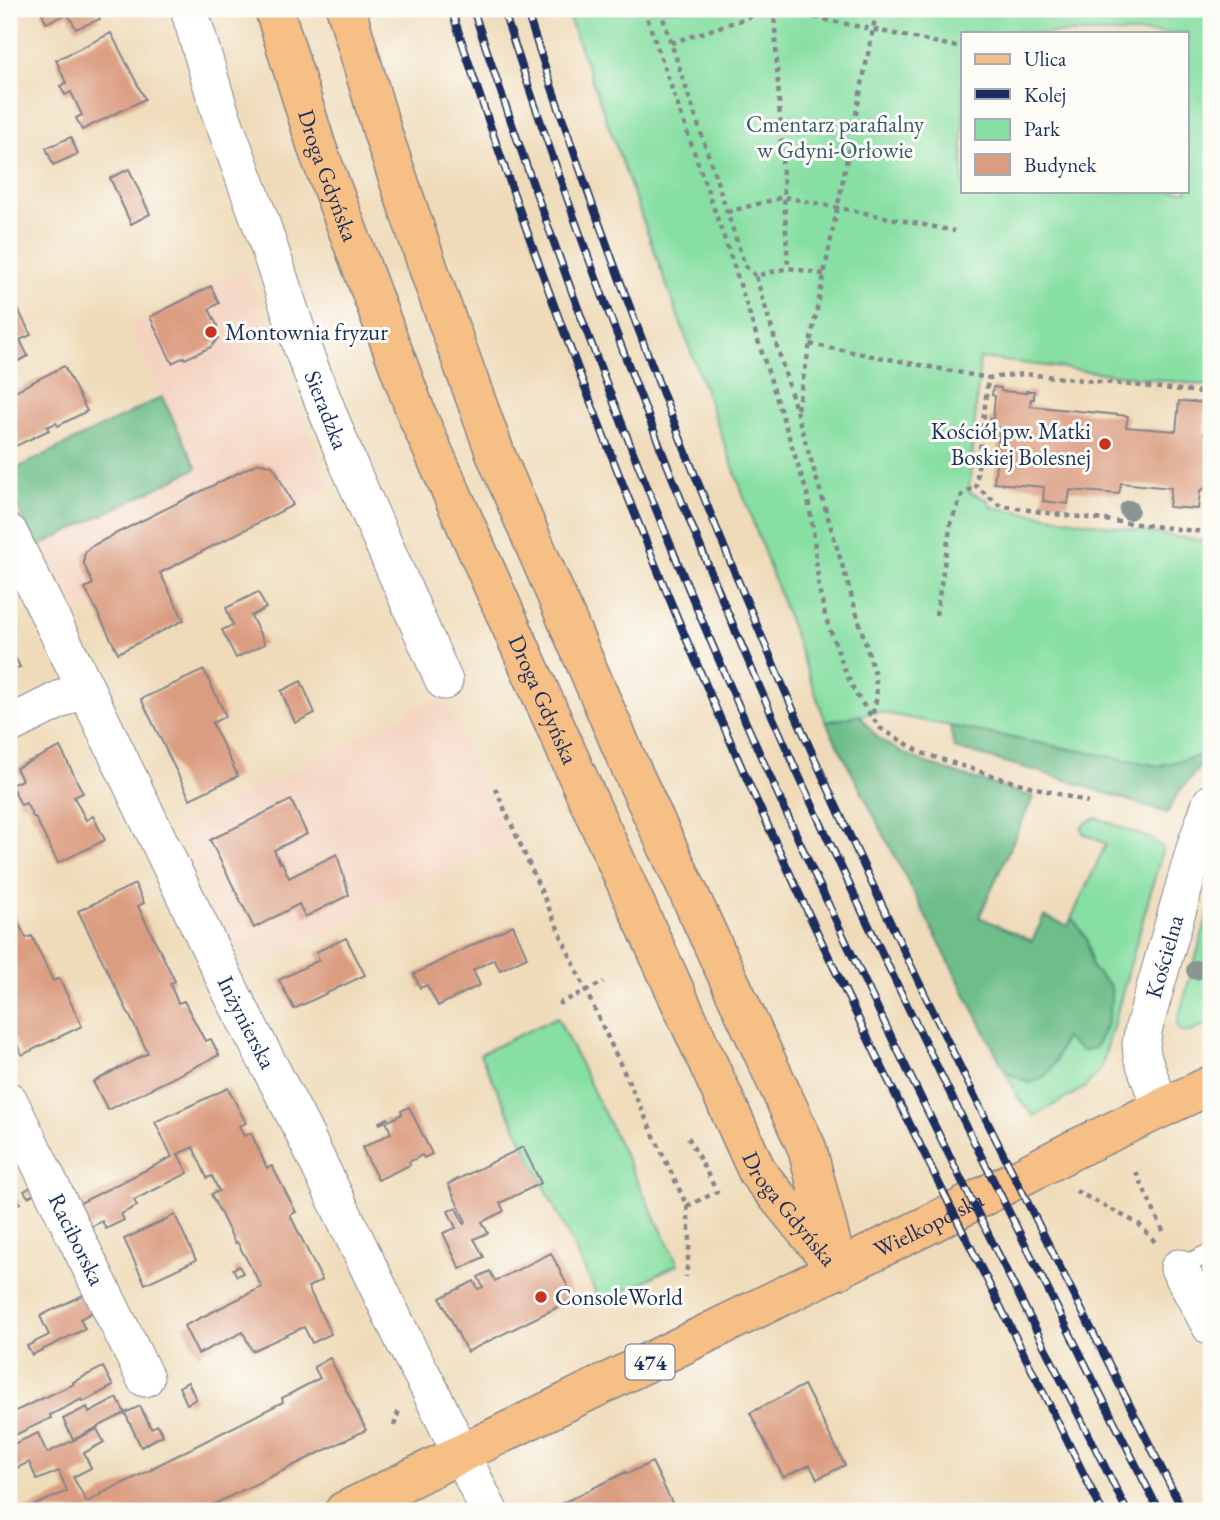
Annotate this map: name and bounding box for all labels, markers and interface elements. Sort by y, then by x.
legend [961,32,1188,192]
text: Ulica [1024,45,1067,72]
text: Kolej [1024,81,1066,108]
street label: Droga Gdyńska [291,106,366,246]
park label: Cmentarz parafialny w Gdyni-Orłowie [746,109,925,165]
text: Park [1024,115,1061,142]
text: Budynek [1024,151,1097,178]
place label: Montownia fryzur [225,317,388,347]
marker: Montownia fryzur [203,324,219,340]
street label: Sieradzka [298,366,356,454]
place label: Kościół pw. Matki Boskiej Bolesnej [931,416,1091,472]
marker: Kościół pw. Matki Boskiej Bolesnej [1097,436,1113,452]
street label: Droga Gdyńska [502,630,586,770]
street label: Kościelna [1138,910,1191,1002]
street label: Inżynierska [211,971,284,1075]
street label: Droga Gdyńska [735,1147,844,1273]
street label: Wielkopolska [869,1184,989,1264]
street label: Raciborska [42,1188,113,1291]
place label: ConsoleWorld [555,1282,683,1312]
marker: ConsoleWorld [533,1289,549,1305]
road number: 474 [626,1344,674,1380]

